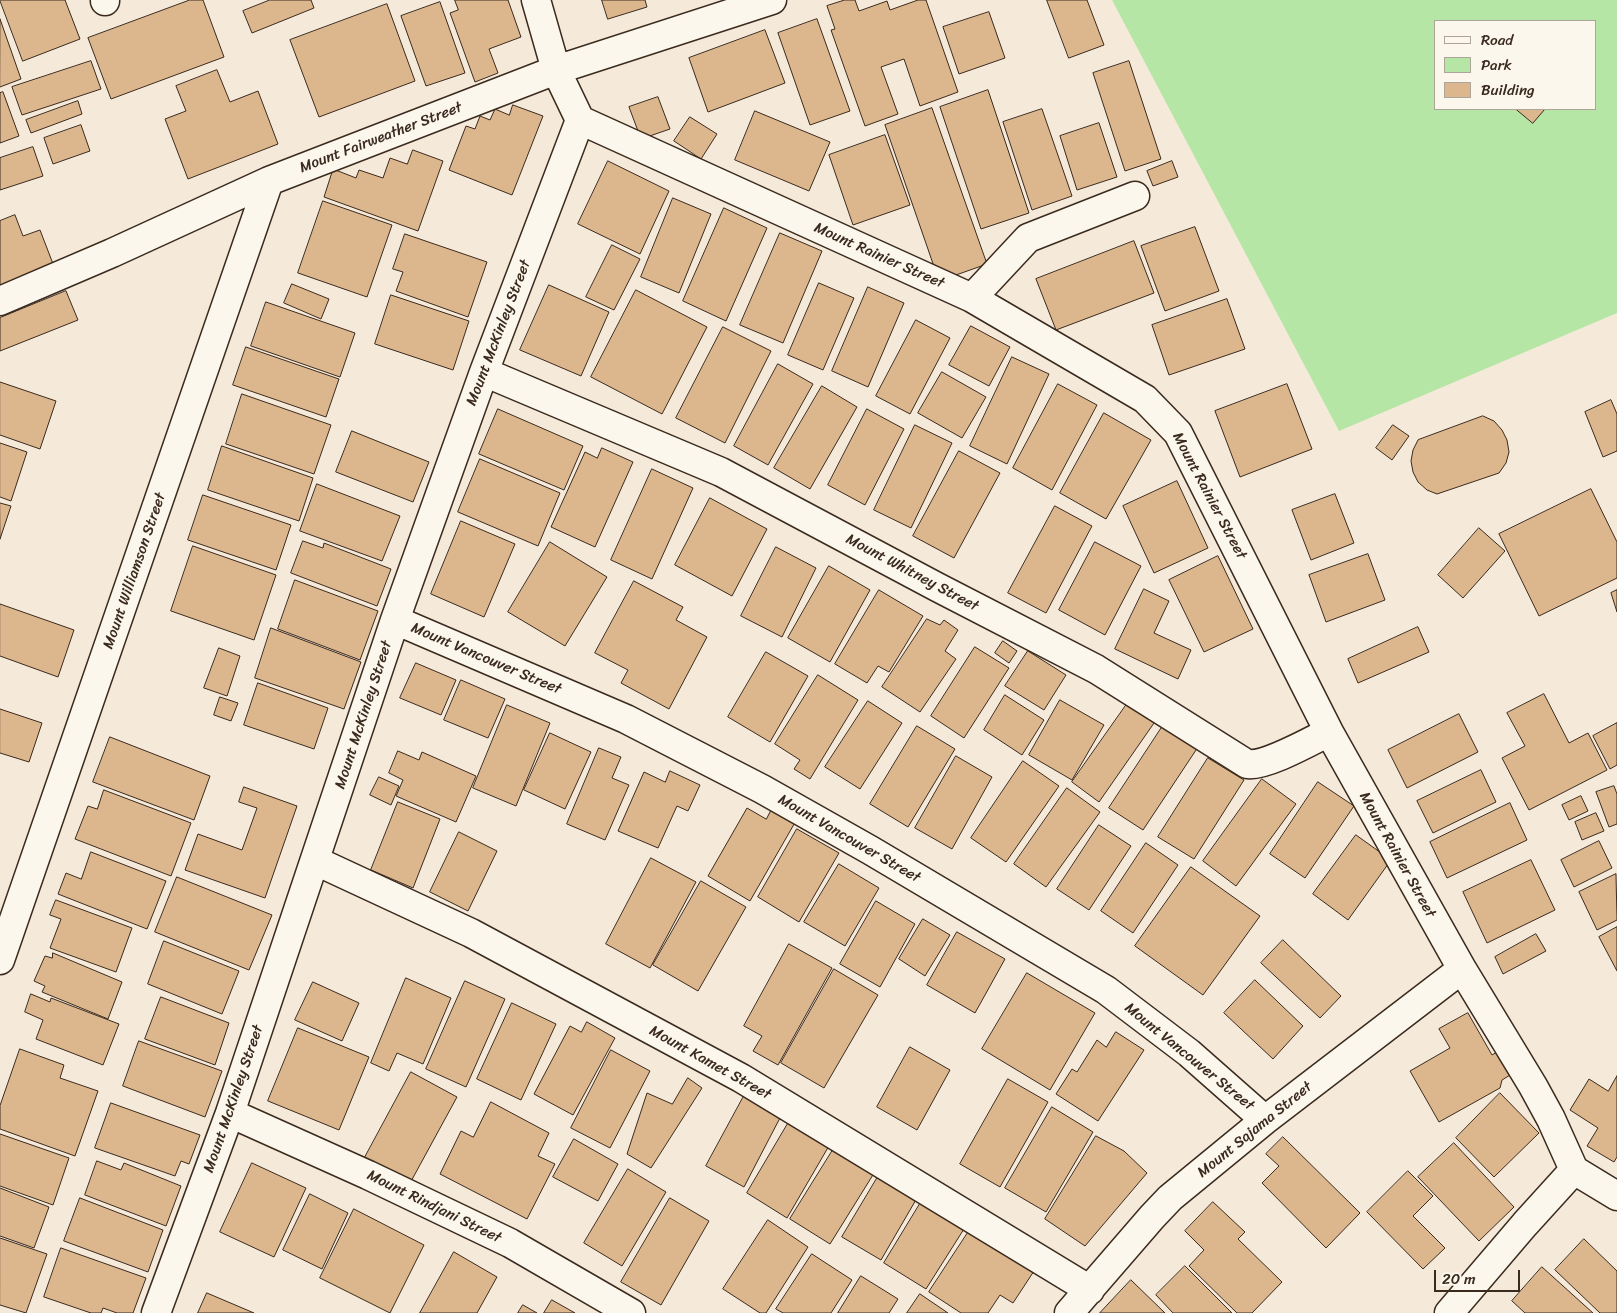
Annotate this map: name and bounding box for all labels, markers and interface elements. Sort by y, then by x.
legend [1434,20,1597,110]
text: Road [1481,27,1513,53]
text: Park [1481,52,1512,78]
text: Building [1481,77,1535,103]
street label: Mount Fairweather Street [297,99,465,177]
street label: Mount Rainier Street [811,219,947,293]
street label: Mount McKinley Street [463,258,535,408]
street label: Mount Rainier Street [1168,430,1250,562]
street label: Mount Williamson Street [100,491,170,651]
street label: Mount Whitney Street [843,530,981,616]
street label: Mount Vancouver Street [408,619,564,699]
street label: Mount McKinley Street [332,639,396,791]
street label: Mount Rainier Street [1355,789,1439,921]
street label: Mount Vancouver Street [775,791,923,887]
street label: Mount Vancouver Street [1121,999,1257,1115]
street label: Mount Kamet Street [646,1022,774,1104]
street label: Mount McKinley Street [200,1023,268,1175]
street label: Mount Sajama Street [1194,1078,1316,1182]
street label: Mount Rindjani Street [364,1167,504,1247]
scale bar [1437,1260,1523,1292]
text: 20 m [1442,1266,1476,1292]

